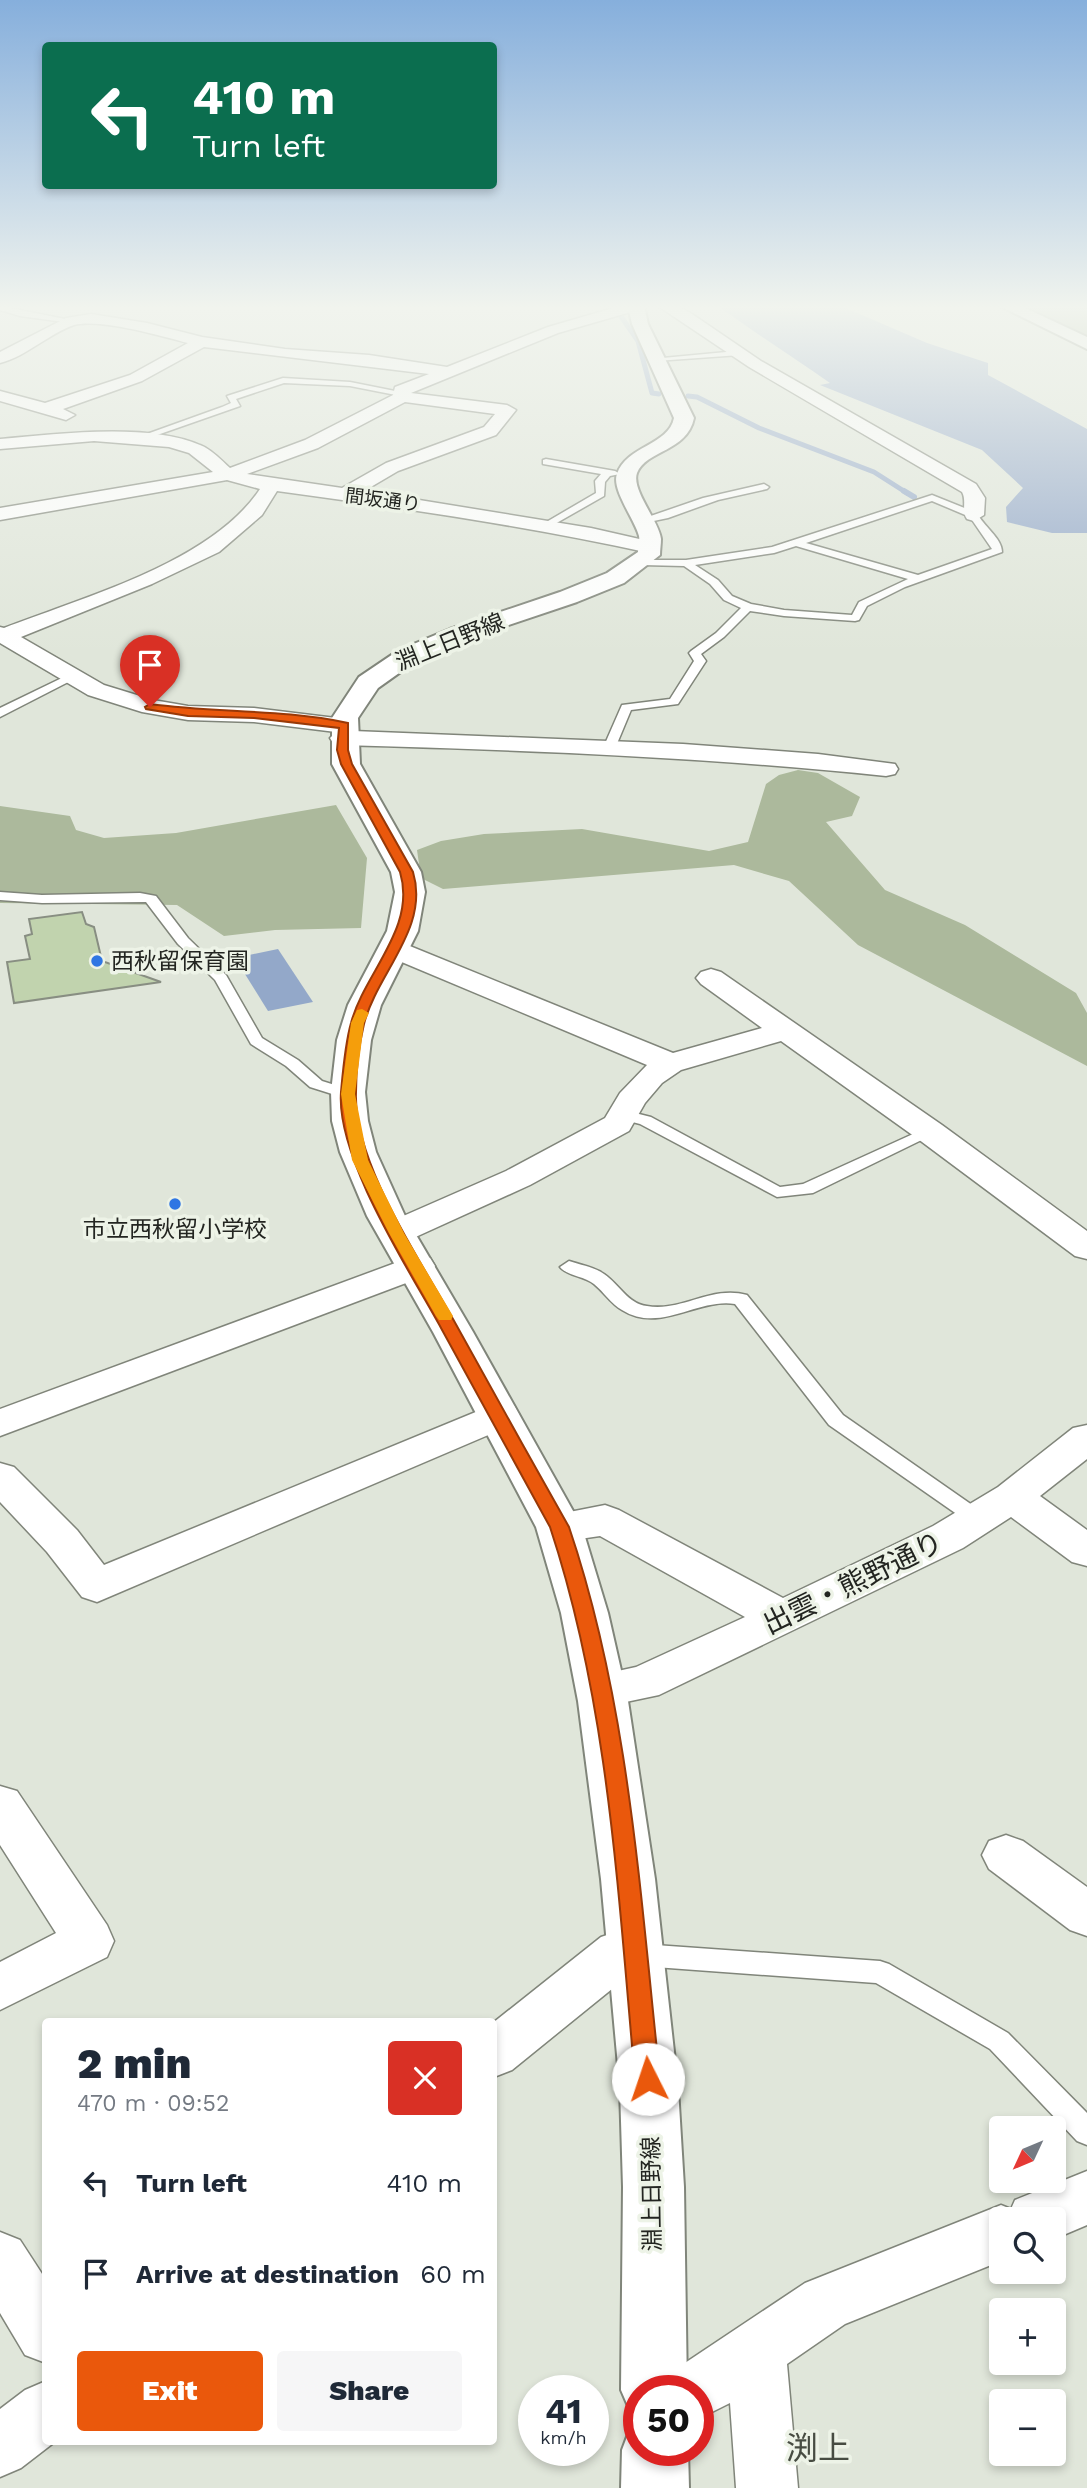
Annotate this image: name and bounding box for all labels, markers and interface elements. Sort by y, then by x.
text: 410 m [192,68,335,126]
icon: left [77,70,168,161]
text: Turn left [192,127,325,165]
street label: 間坂通り [344,484,422,516]
street label: 淵上日野線 [392,608,508,676]
pin [120,635,180,707]
icon: arrive [131,646,169,684]
place label: 西秋留保育園 [111,948,249,975]
marker: 西秋留保育園 [89,953,105,969]
marker: 市立西秋留小学校 [167,1196,183,1212]
place label: 市立西秋留小学校 [83,1216,267,1243]
street label: 出雲・熊野通り [758,1525,948,1641]
text: 2 min [77,2039,191,2088]
button: close [388,2041,462,2115]
position arrow [611,2042,685,2116]
text: 470 m · 09:52 [77,2090,229,2117]
north arrow [989,2116,1066,2193]
map controls [989,2116,1066,2466]
street label: 淵上日野線 [637,2136,667,2252]
icon: left [77,2164,115,2202]
text: Turn left [136,2168,247,2198]
text: 410 m [387,2168,462,2198]
button: search [989,2207,1066,2284]
icon: arrive [77,2255,115,2293]
text: Arrive at destination [136,2259,399,2289]
text: 60 m [420,2259,486,2289]
button: + [989,2298,1066,2375]
button: Exit [77,2351,263,2431]
button: Share [277,2351,462,2431]
speed limit sign: 50 [623,2375,714,2466]
button: − [989,2389,1066,2466]
text: 41 [545,2390,582,2432]
text: km/h [540,2427,587,2448]
district label: 渕上 [786,2429,850,2467]

